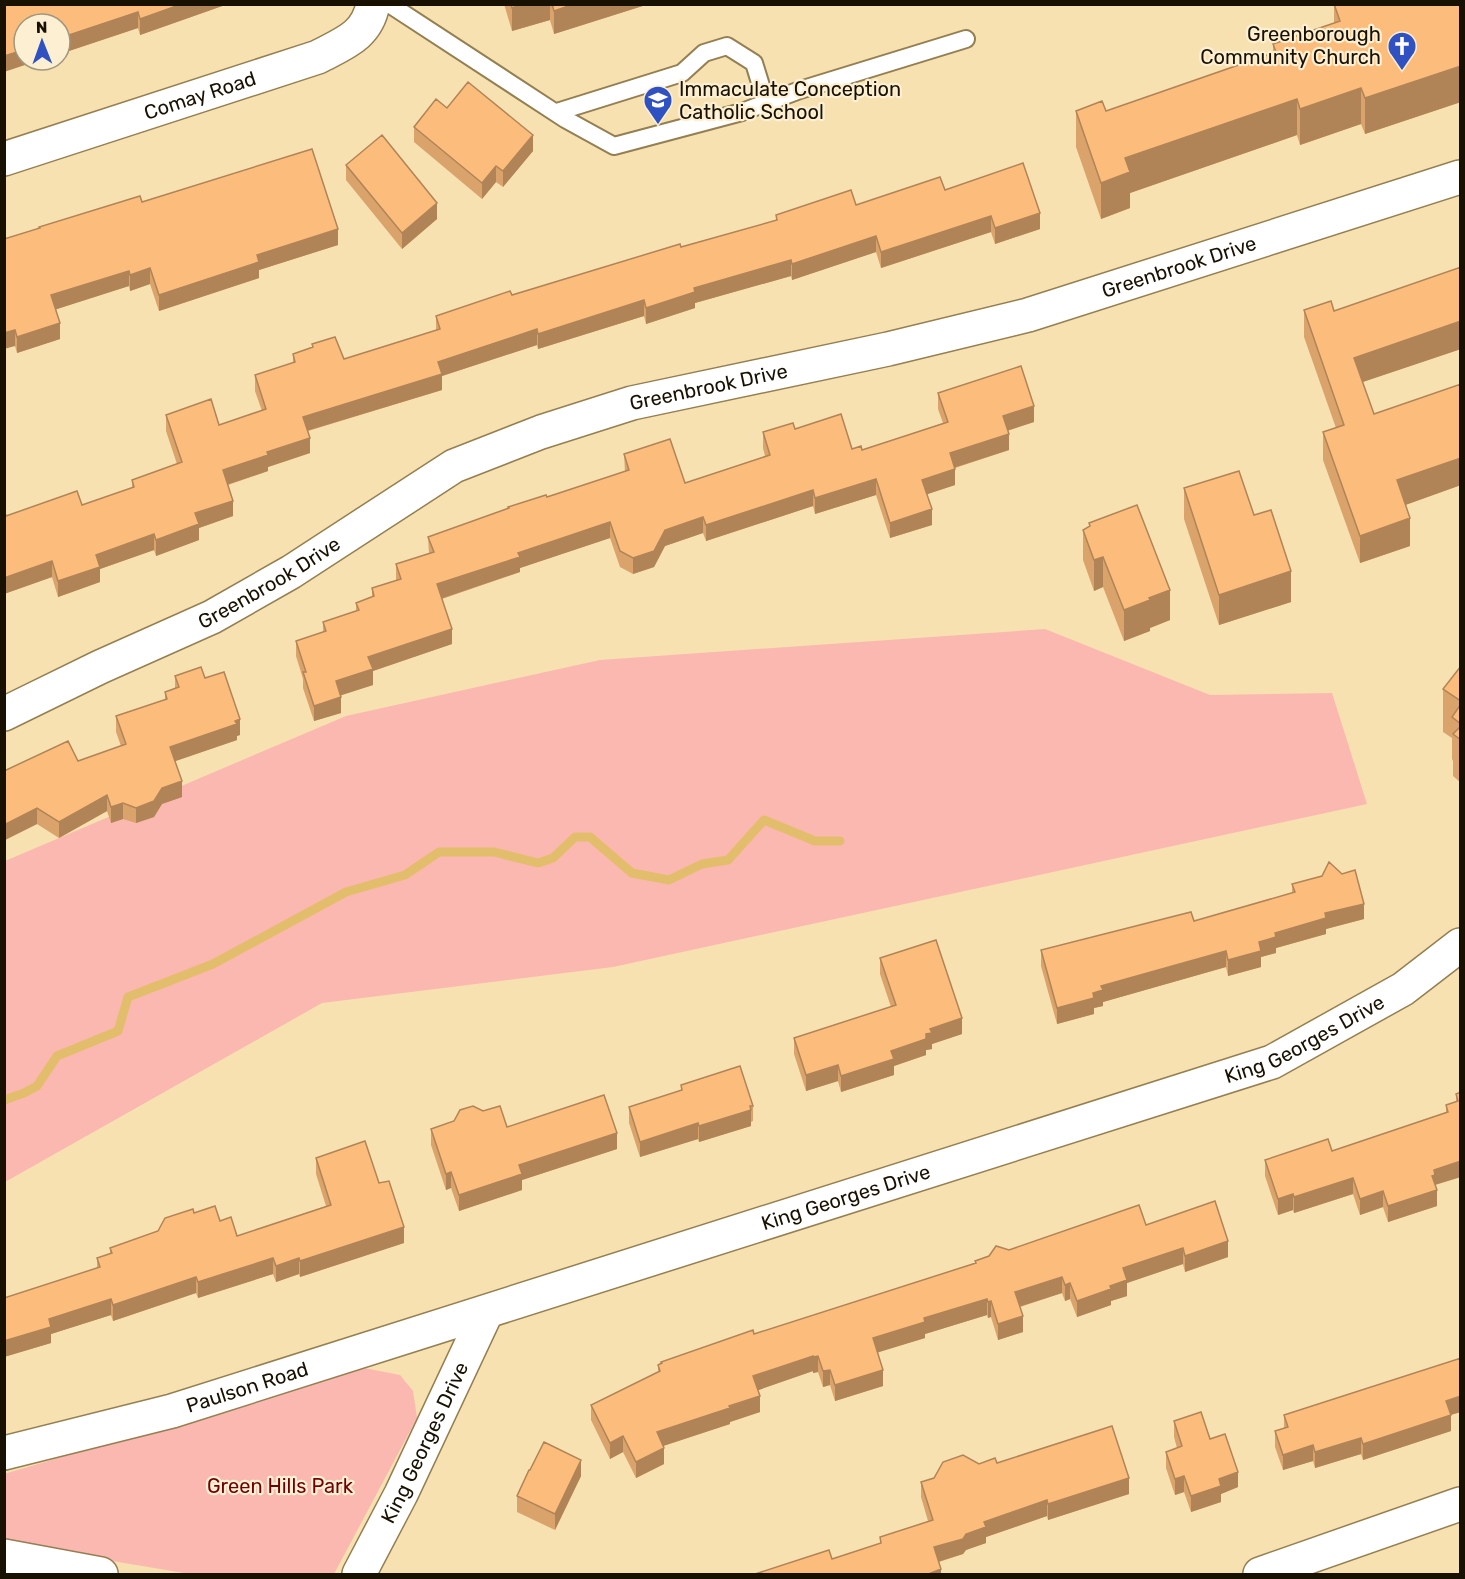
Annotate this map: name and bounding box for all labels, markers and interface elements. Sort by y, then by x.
north arrow [12,12,72,72]
text: N [36,18,48,37]
place label: Greenborough Community Church [1200,22,1381,69]
church icon: Greenborough Community Church [1386,30,1418,72]
street label: Comay Road [141,66,259,125]
place label: Immaculate Conception Catholic School [679,77,901,124]
school or university icon: Immaculate Conception Catholic School [642,84,674,126]
street label: Greenbrook Drive [1099,231,1259,303]
street label: Greenbrook Drive [627,359,790,415]
street label: Greenbrook Drive [194,531,345,634]
street label: King Georges Drive [1221,990,1389,1088]
street label: King Georges Drive [758,1159,933,1235]
street label: Paulson Road [183,1357,311,1418]
street label: King Georges Drive [376,1358,473,1527]
park label: Green Hills Park [207,1474,354,1498]

